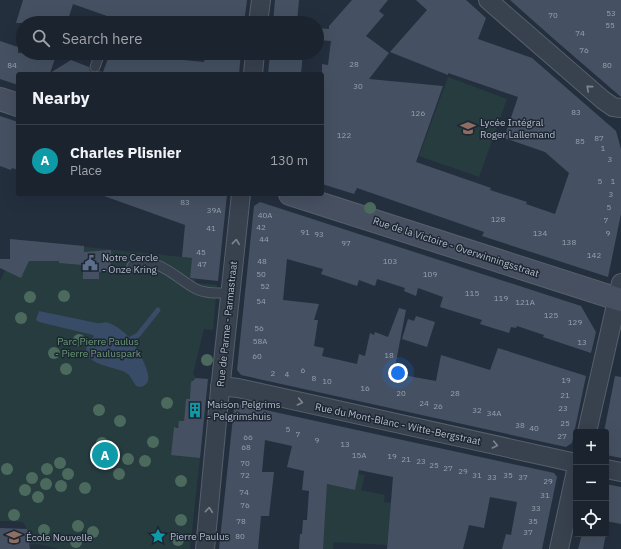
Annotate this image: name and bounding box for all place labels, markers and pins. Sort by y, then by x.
place label: Lycée Intégral Roger Lallemand [480,116,555,141]
school or university icon: Lycée Intégral Roger Lallemand [459,119,477,137]
place label: Notre Cercle - Onze Kring [102,251,159,276]
public building icon: Notre Cercle - Onze Kring [81,254,99,272]
place label: Maison Pelgrims - Pelgrimshuis [207,398,281,423]
building icon: Maison Pelgrims - Pelgrimshuis [186,401,204,419]
pin: A [92,440,118,470]
place icon: Pierre Paulus [149,527,167,545]
school or university icon: École Nouvelle [5,528,23,546]
place label: Pierre Paulus [170,530,230,543]
place label: École Nouvelle [26,531,93,544]

